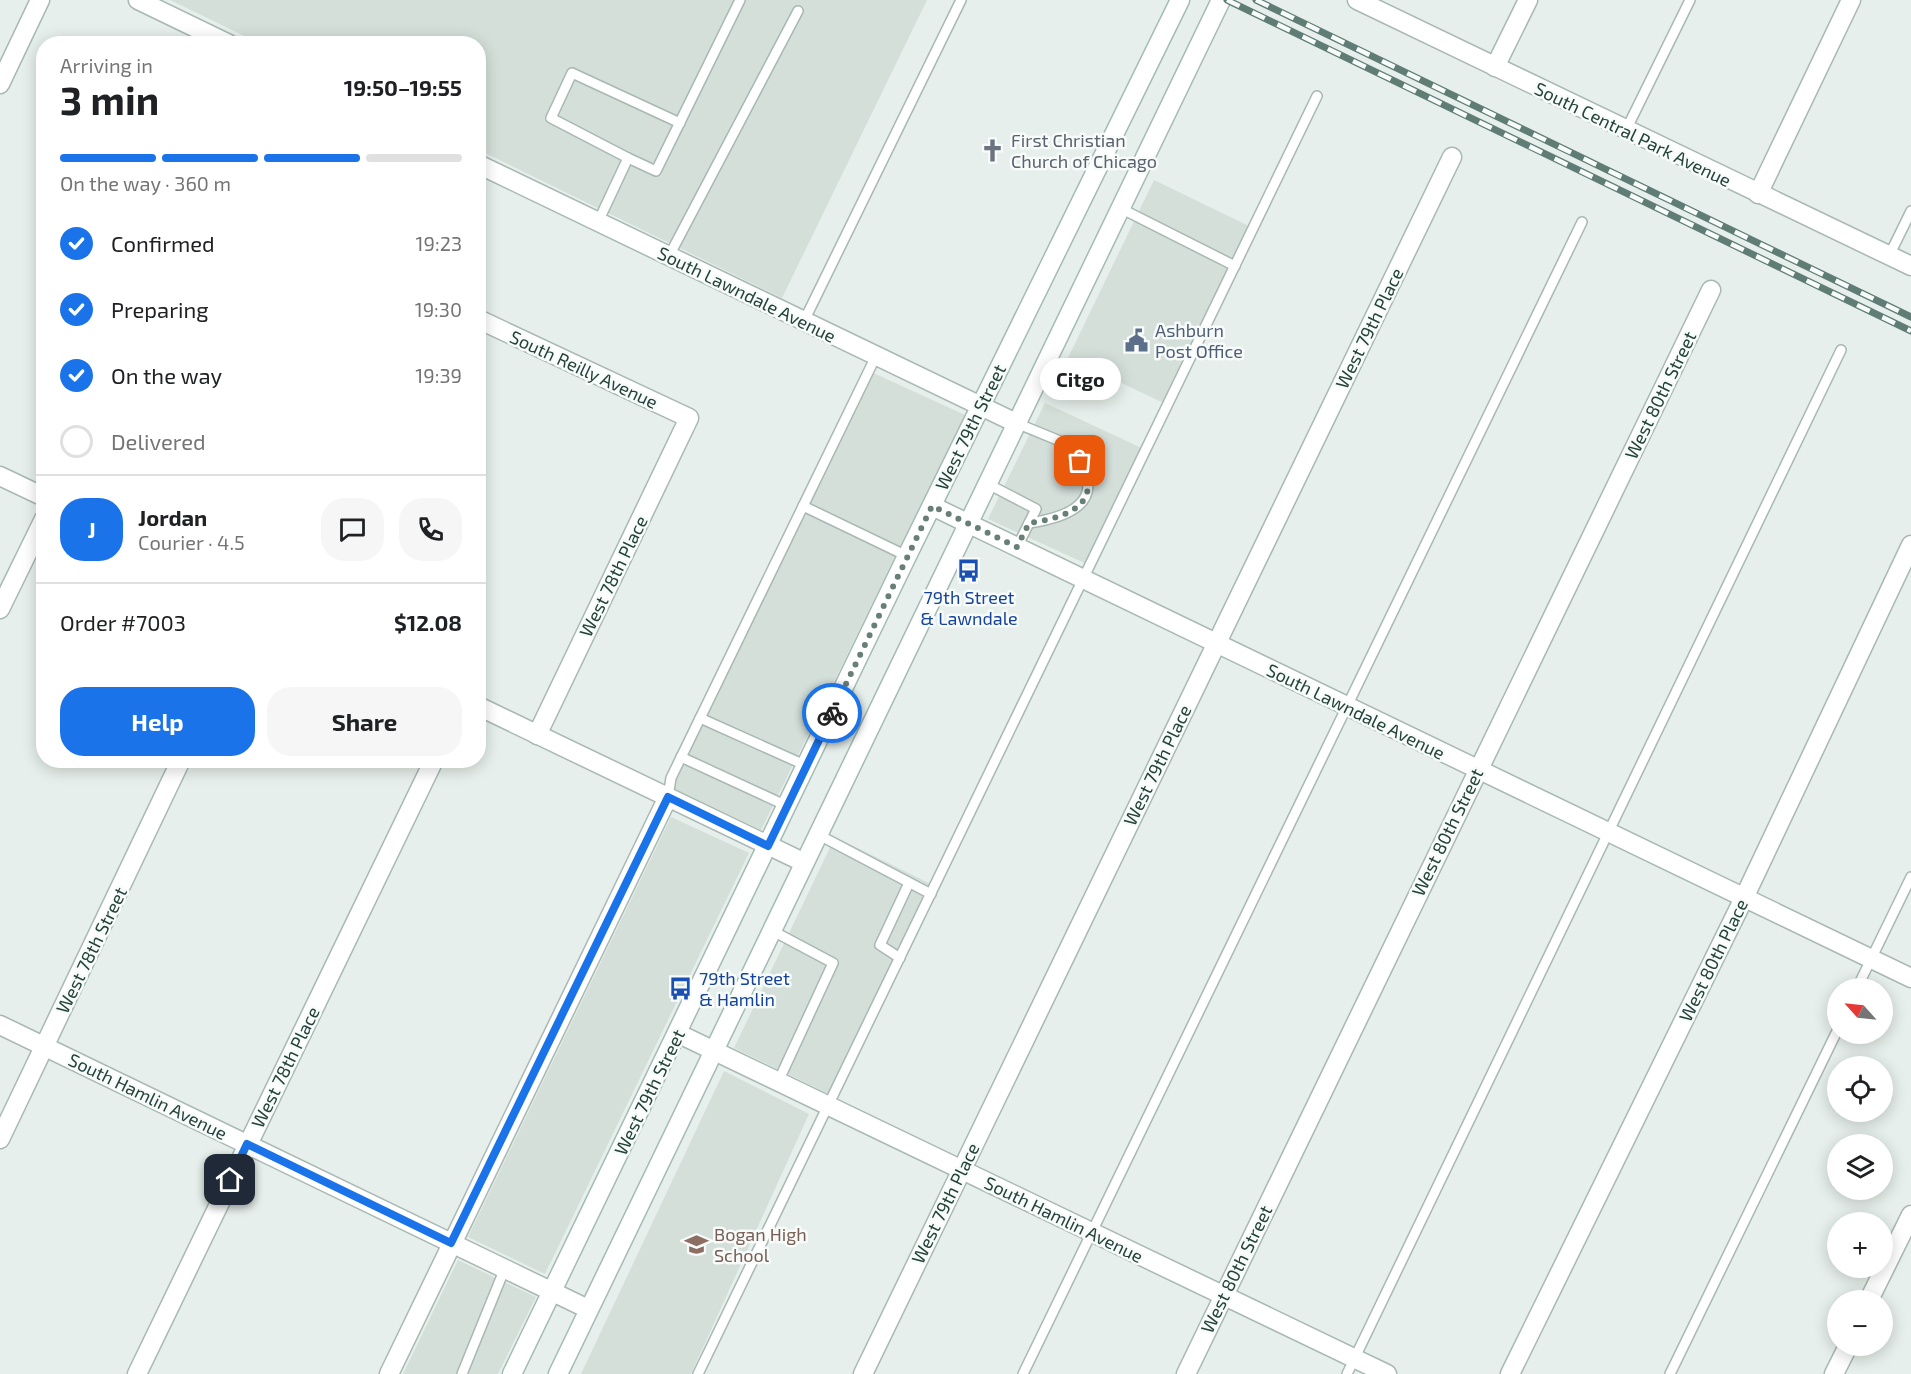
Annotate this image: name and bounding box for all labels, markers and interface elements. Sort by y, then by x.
text: Arriving in [60,53,153,77]
text: 19:50–19:55 [344,74,462,100]
text: 3 min [60,76,159,123]
street label: South Central Park Avenue [1531,77,1735,191]
place label: First Christian Church of Chicago [1011,129,1157,172]
church icon: First Christian Church of Chicago [980,137,1006,163]
text: On the way · 360 m [60,171,231,195]
icon: check [60,227,93,260]
text: Confirmed [111,230,215,256]
text: 19:23 [416,231,462,255]
street label: South Lawndale Avenue [654,241,840,347]
street label: West 79th Place [1330,264,1408,392]
icon: check [60,293,93,326]
text: Preparing [111,296,209,322]
text: 19:30 [415,297,462,321]
place label: Ashburn Post Office [1155,319,1243,362]
street label: South Reilly Avenue [507,325,661,413]
public building icon: Ashburn Post Office [1124,327,1150,353]
street label: West 80th Street [1620,327,1701,463]
icon: check [60,359,93,392]
callout: Citgo [1040,359,1120,401]
street label: West 79th Street [930,360,1010,494]
text: On the way [111,362,222,388]
text: 19:39 [415,363,462,387]
text: Citgo [1056,367,1105,391]
text: Delivered [111,428,206,454]
pin [1054,435,1105,486]
icon: bag [1063,444,1096,477]
button: chat [321,498,384,561]
button: phone [399,498,462,561]
text: Jordan [138,504,207,530]
street label: West 78th Place [574,512,652,640]
text: J [87,516,96,542]
text: Courier · 4.5 [138,530,245,554]
bus stop icon: 79th Street & Lawndale [956,558,982,584]
place label: 79th Street & Lawndale [920,586,1018,629]
text: Order #7003 [60,609,186,635]
text: $12.08 [394,609,462,635]
street label: South Lawndale Avenue [1263,658,1449,764]
courier [802,683,862,743]
button: Help [60,687,255,756]
button: Share [267,687,462,756]
icon: bike [816,697,849,730]
street label: West 79th Place [1118,701,1196,829]
street label: West 80th Street [1407,764,1488,900]
street label: West 78th Street [51,883,131,1017]
street label: West 80th Place [1674,895,1752,1025]
place label: 79th Street & Hamlin [699,967,790,1010]
bus stop icon: 79th Street & Hamlin [668,975,694,1001]
north arrow [1827,978,1893,1044]
map controls [1827,978,1893,1356]
street label: West 78th Place [246,1003,324,1131]
street label: West 79th Street [609,1025,689,1159]
street label: South Hamlin Avenue [65,1048,231,1144]
button: locate [1827,1056,1893,1122]
button: layers [1827,1134,1893,1200]
street label: West 79th Place [906,1139,984,1267]
pin [204,1154,255,1205]
icon: home [213,1163,246,1196]
street label: South Hamlin Avenue [981,1171,1147,1267]
street label: West 80th Street [1196,1201,1277,1337]
button: + [1827,1212,1893,1278]
place label: Bogan High School [714,1223,807,1266]
school or university icon: Bogan High School [683,1231,709,1257]
button: − [1827,1290,1893,1356]

